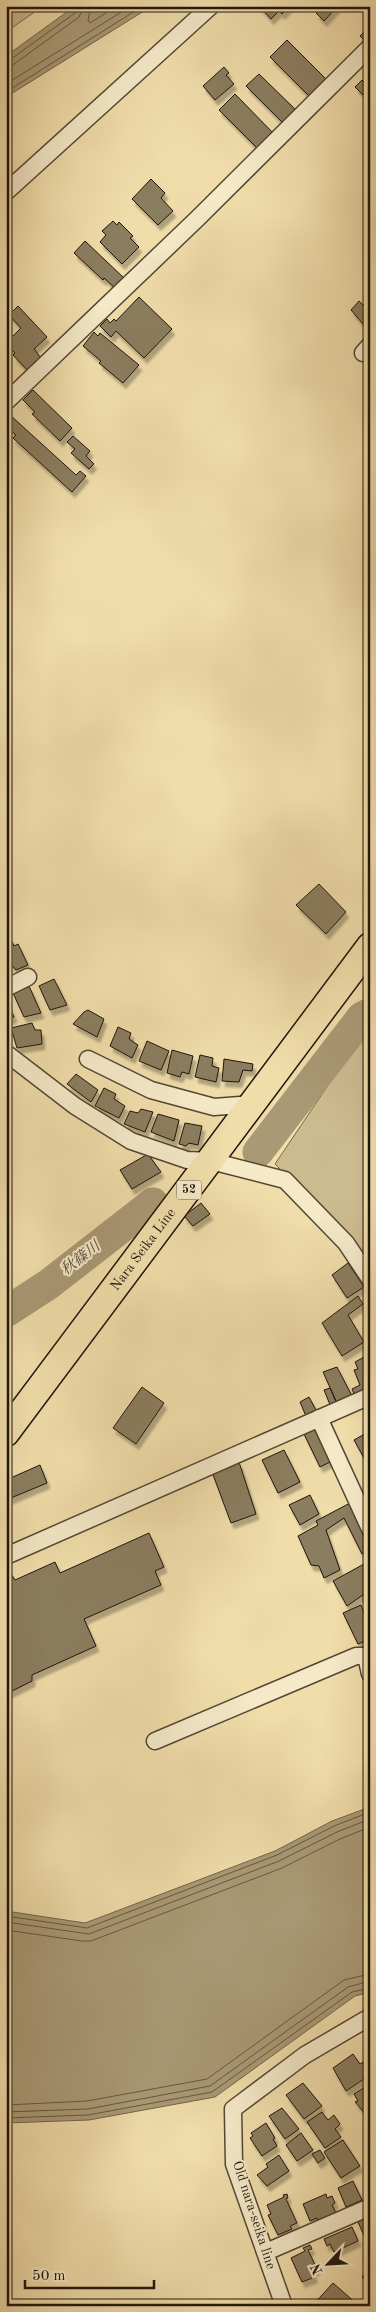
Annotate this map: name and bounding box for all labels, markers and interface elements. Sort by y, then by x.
road number: 52 [176,1180,202,1200]
street label: Nara Seika Line [108,1206,178,1293]
water label: 秋篠川 [57,1236,105,1279]
street label: Old nara-seika line [230,2159,278,2271]
north arrow [304,2240,354,2290]
scale bar [25,2257,154,2289]
text: N [308,2261,326,2277]
text: 50 m [32,2269,66,2284]

